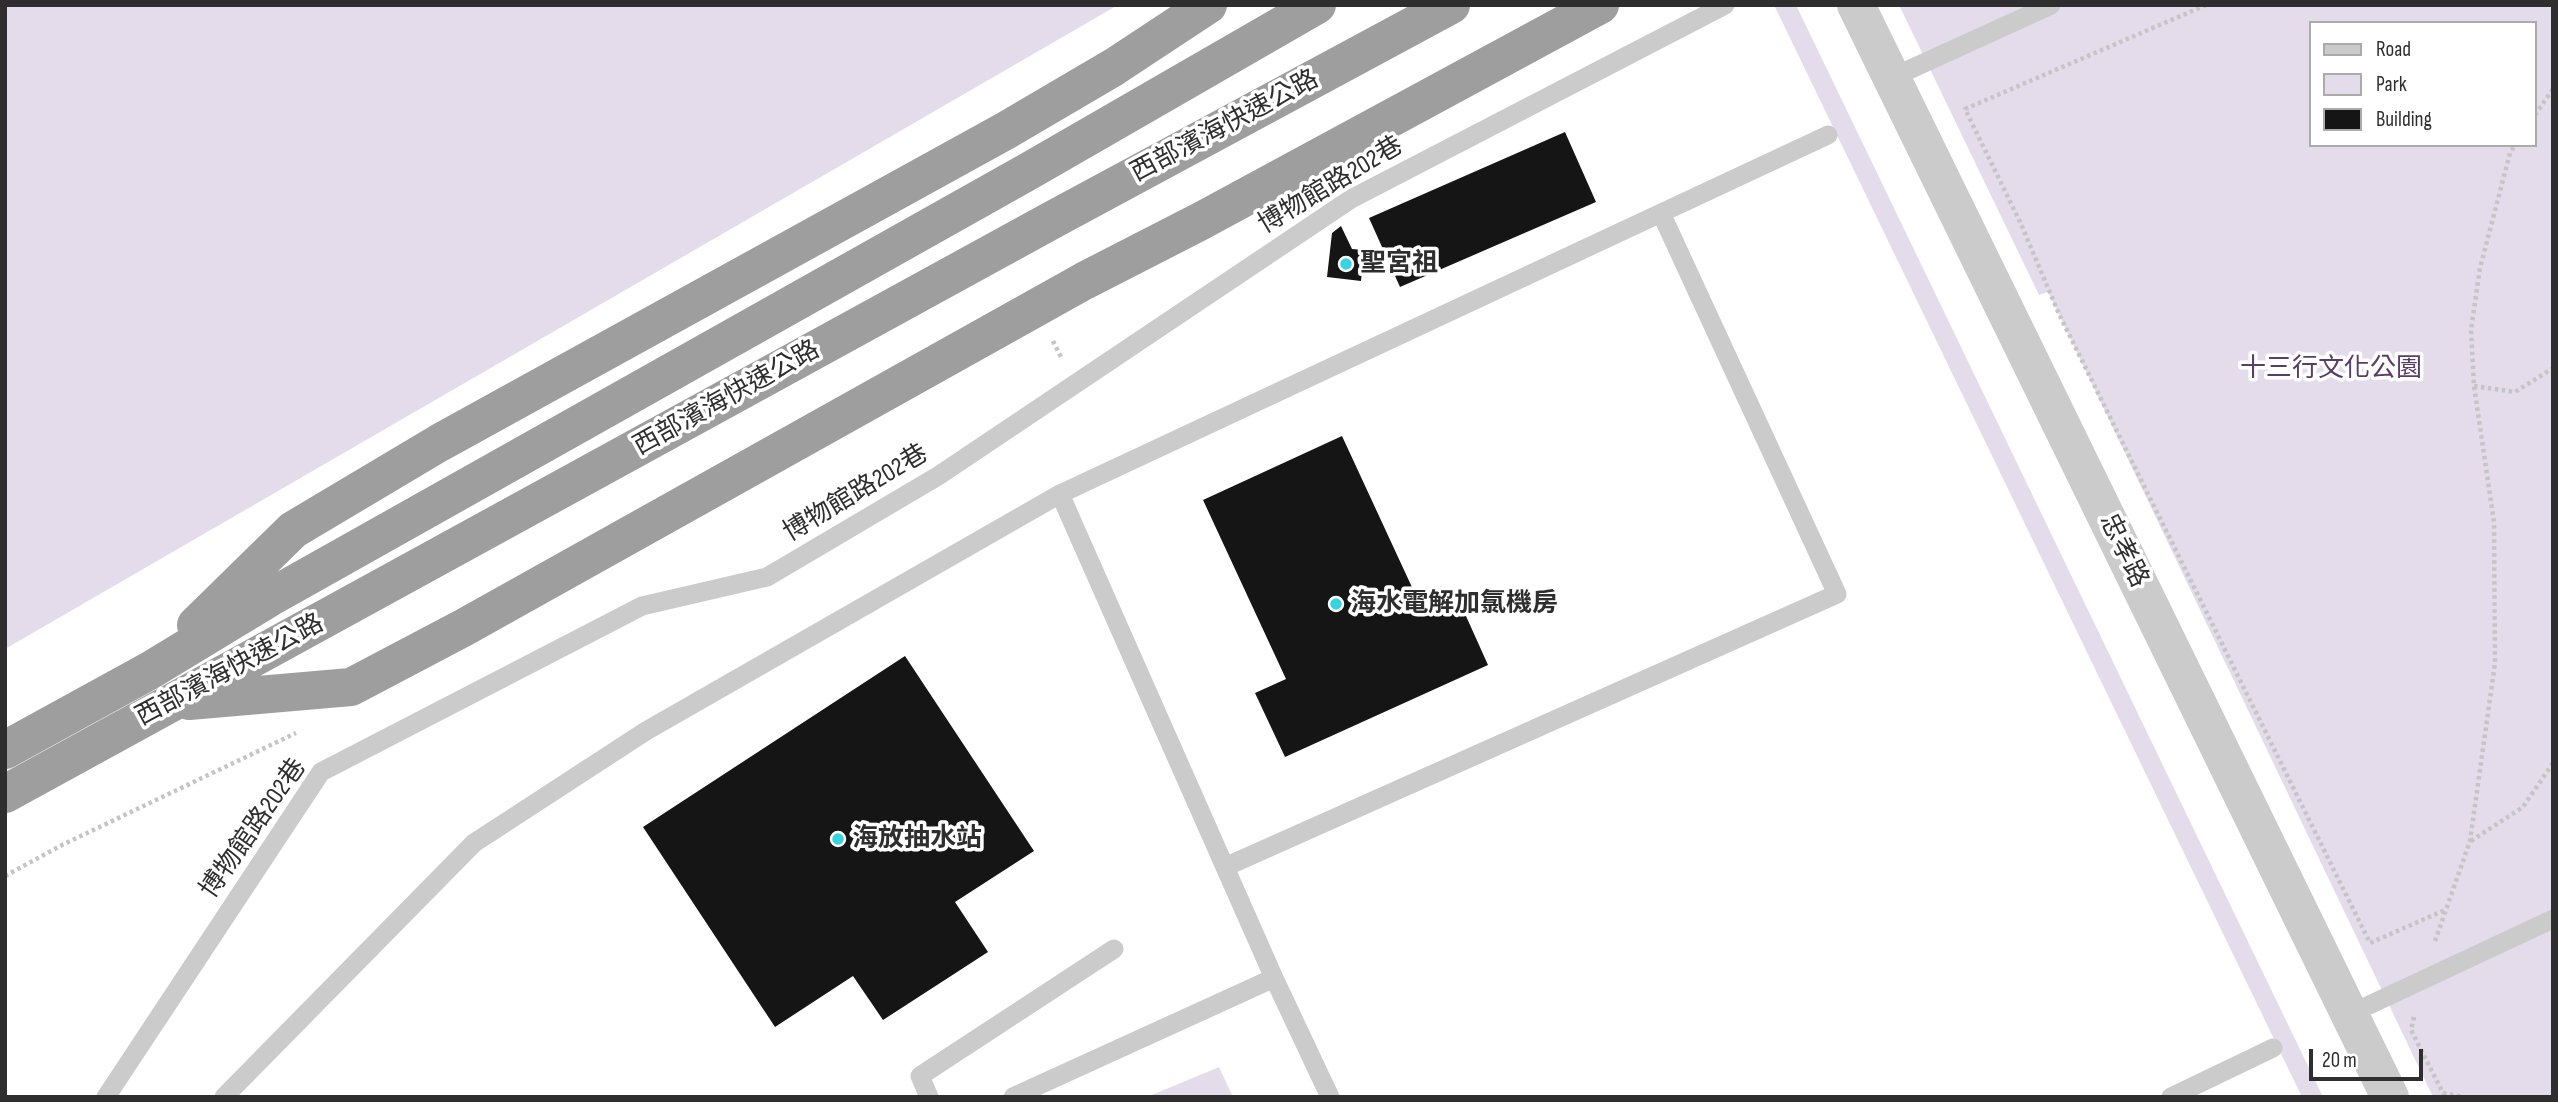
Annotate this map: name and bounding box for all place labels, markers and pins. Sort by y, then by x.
place label: 聖宮祖 [1360,248,1438,280]
marker: 聖宮祖 [1338,256,1354,272]
place label: 海水電解加氯機房 [1350,588,1558,620]
marker: 海水電解加氯機房 [1328,596,1344,612]
place label: 海放抽水站 [852,823,982,855]
marker: 海放抽水站 [830,831,846,847]

